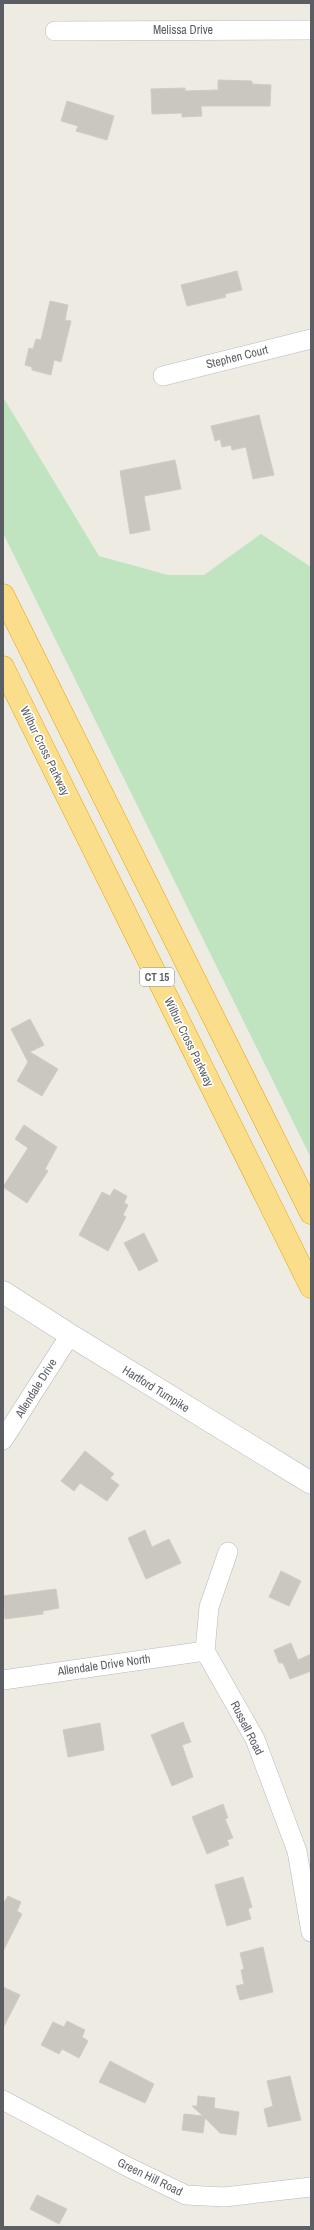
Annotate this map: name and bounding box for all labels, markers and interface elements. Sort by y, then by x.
street label: Melissa Drive [153,22,213,38]
street label: Stephen Court [204,341,270,372]
street label: Wilbur Cross Parkway [16,704,74,798]
road number: CT 15 [140,968,174,986]
street label: Wilbur Cross Parkway [160,995,218,1089]
street label: Allendale Drive [11,1355,60,1421]
street label: Hartford Turnpike [119,1362,193,1416]
street label: Allendale Drive North [56,1651,151,1680]
street label: Russell Road [227,1698,267,1758]
street label: Green Hill Road [115,2154,185,2200]

